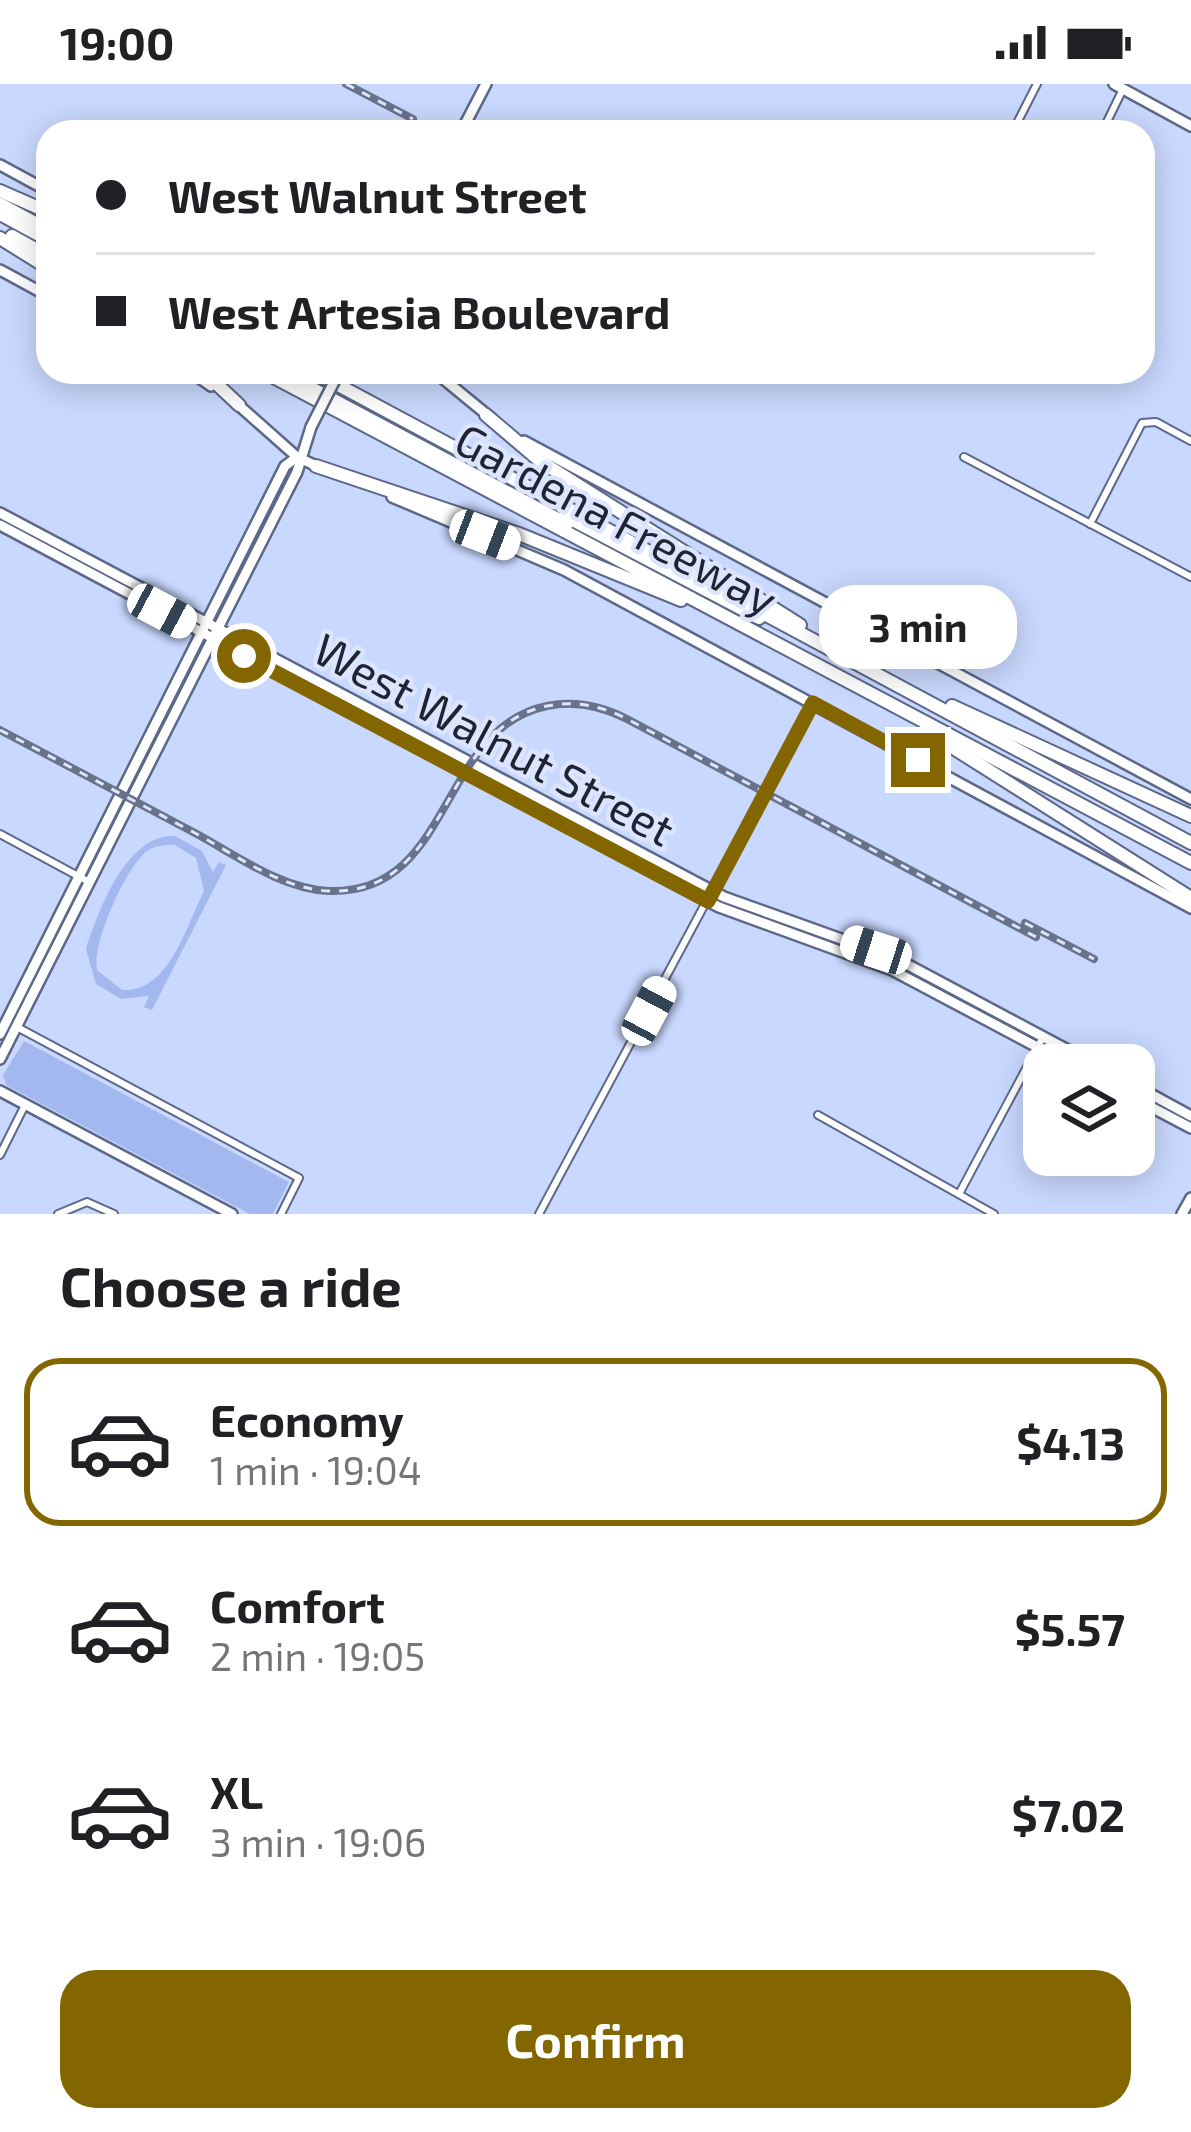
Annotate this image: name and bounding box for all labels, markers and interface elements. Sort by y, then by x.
text: 19:00 [60,15,174,69]
text: West Walnut Street [168,168,587,222]
text: West Artesia Boulevard [168,284,670,338]
street label: Gardena Freeway [447,411,787,625]
car [445,505,525,565]
car [122,578,202,644]
callout: 3 min [819,586,1017,670]
text: 3 min [868,603,968,650]
street label: West Walnut Street [306,620,684,856]
route start [217,629,271,683]
route end [891,733,945,787]
car [836,922,916,978]
car [616,971,682,1051]
map controls [1023,1044,1155,1176]
button: layers [1023,1044,1155,1176]
text: Choose a ride [60,1253,402,1318]
icon: car [66,1388,174,1496]
text: Economy [210,1392,404,1446]
text: $4.13 [1016,1415,1125,1469]
text: 1 min · 19:04 [210,1446,422,1493]
icon: car [66,1574,174,1682]
text: Comfort [210,1578,385,1632]
text: $5.57 [1014,1601,1125,1655]
text: 2 min · 19:05 [210,1632,425,1679]
icon: car [66,1760,174,1868]
text: XL [210,1764,263,1818]
text: $7.02 [1011,1787,1125,1841]
text: 3 min · 19:06 [210,1818,426,1865]
button: Confirm [60,1970,1131,2108]

